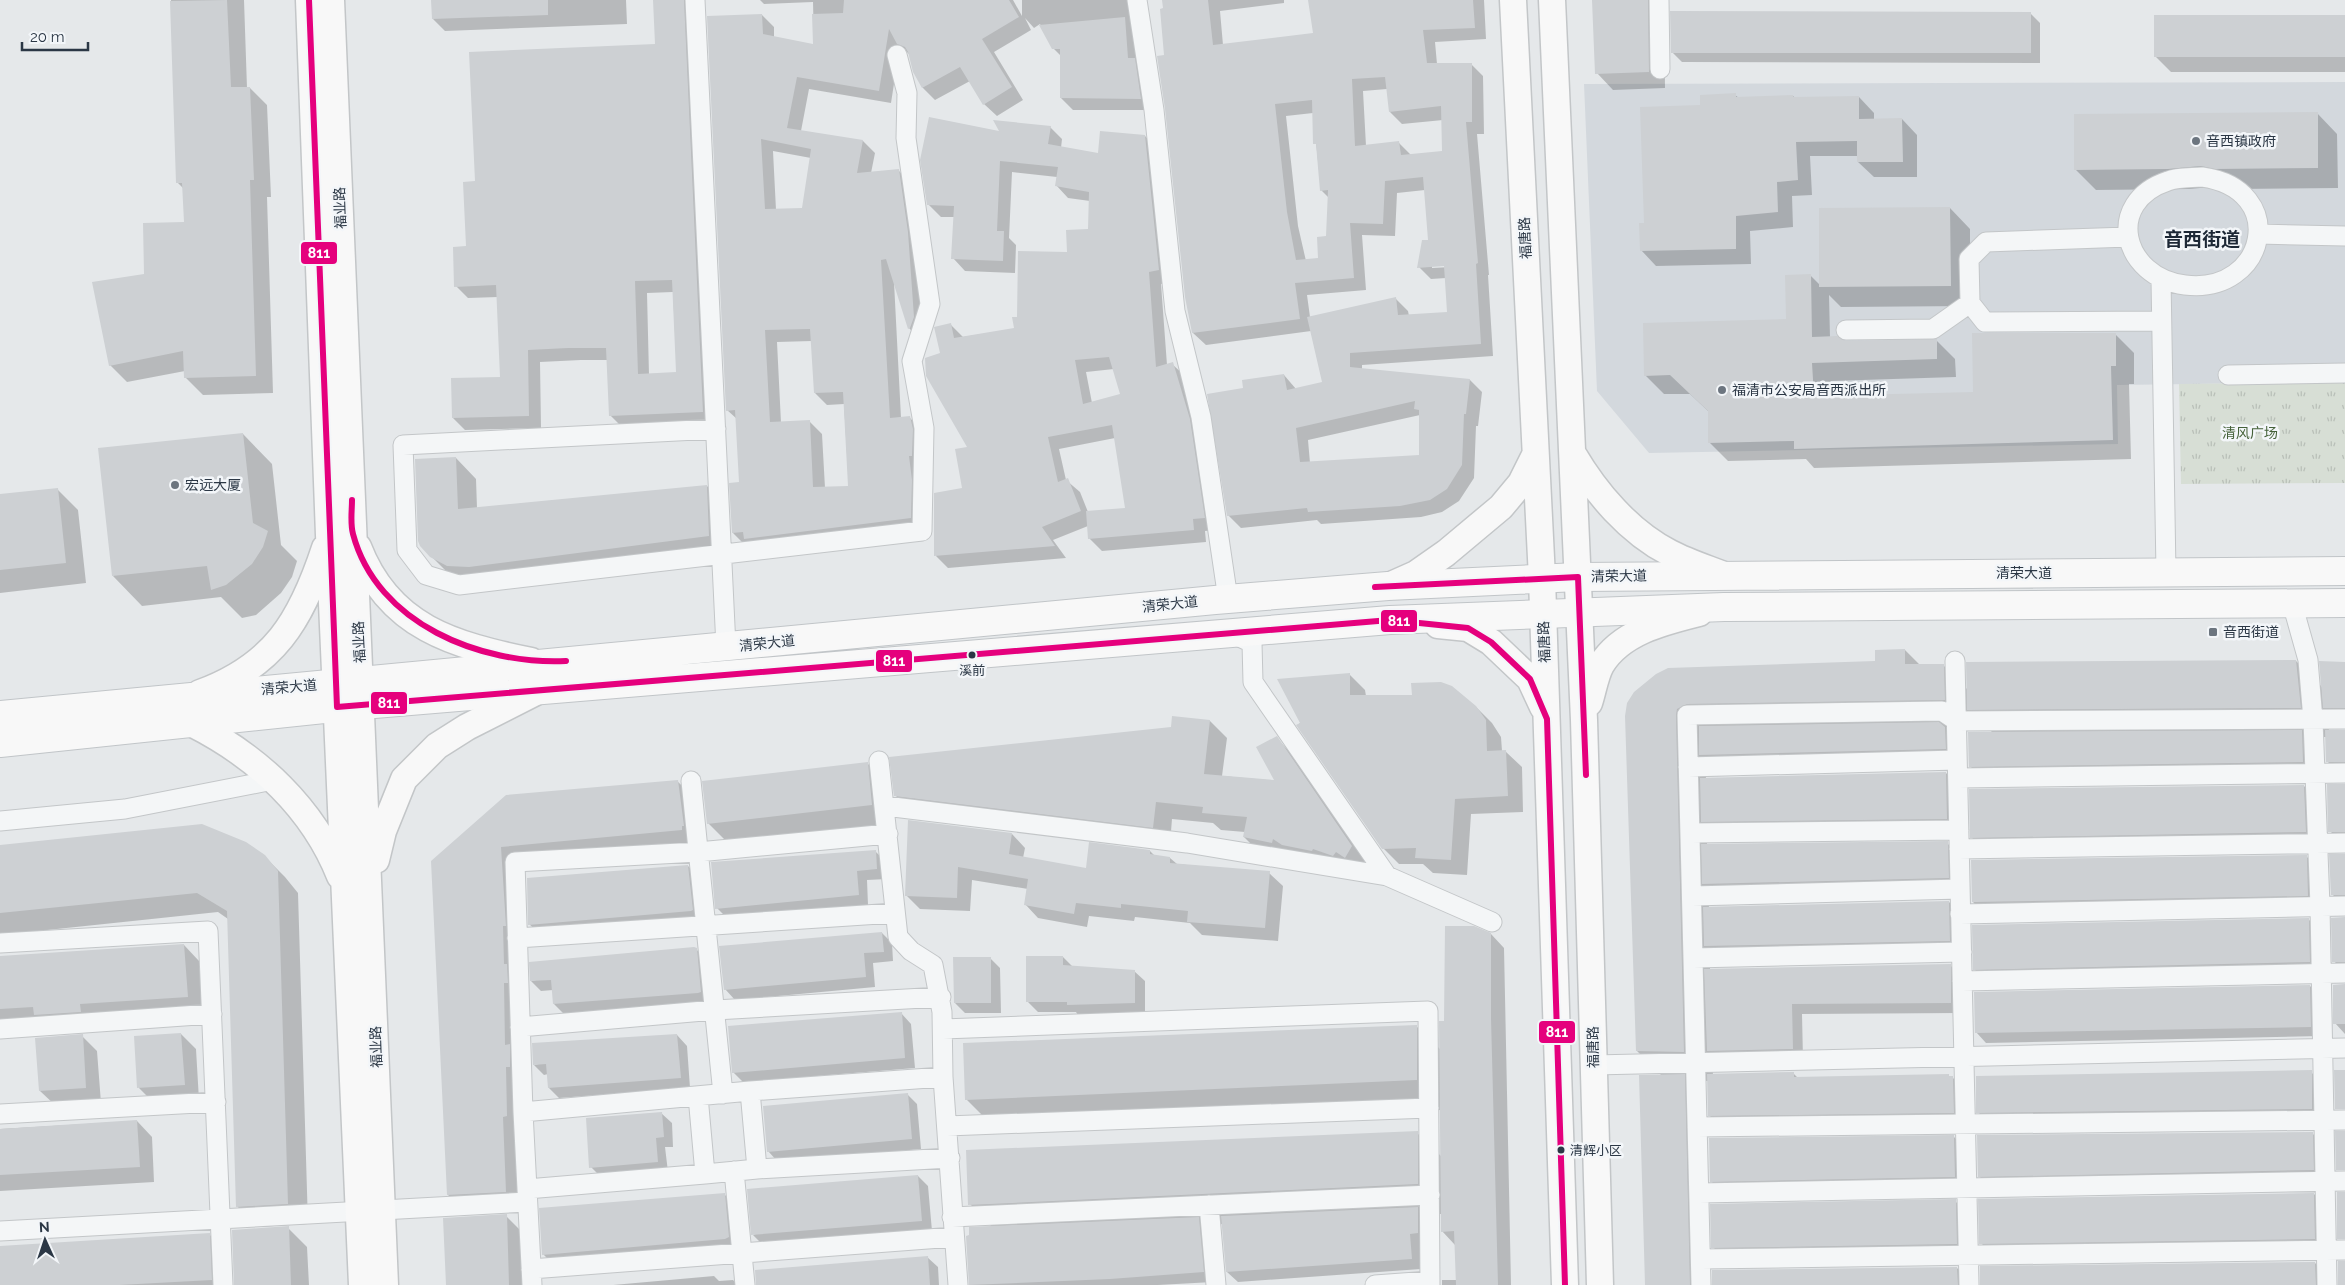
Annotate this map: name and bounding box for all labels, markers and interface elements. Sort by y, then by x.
scale bar [22,20,89,52]
text: 20 m [30,28,65,46]
place label: 音西镇政府 [2206,133,2276,149]
marker: 音西镇政府 [2190,135,2202,147]
street label: 福业路 [331,187,349,229]
street label: 福唐路 [1516,217,1534,259]
district label: 音西街道 [2164,228,2240,250]
line badge: 811 [300,241,338,265]
text: 811 [308,245,330,261]
place label: 福清市公安局音西派出所 [1732,382,1886,398]
marker: 福清市公安局音西派出所 [1716,384,1728,396]
park label: 清风广场 [2222,425,2278,441]
place label: 宏远大厦 [185,477,241,493]
marker: 宏远大厦 [169,479,181,491]
street label: 清荣大道 [1996,565,2052,581]
street label: 清荣大道 [1591,568,1647,584]
street label: 清荣大道 [1141,593,1199,615]
line badge: 811 [1380,609,1418,633]
text: 811 [1388,613,1410,629]
street label: 福业路 [350,621,368,663]
street label: 福唐路 [1535,621,1553,663]
place label: 音西街道 [2223,624,2279,640]
marker: 音西街道 [2207,626,2219,638]
street label: 清荣大道 [738,632,796,654]
line badge: 811 [875,649,913,673]
marker: 溪前 [967,650,977,660]
text: 811 [883,653,905,669]
place label: 溪前 [959,663,985,678]
street label: 清荣大道 [260,677,318,697]
line badge: 811 [370,691,408,715]
text: 811 [378,695,400,711]
line badge: 811 [1538,1020,1576,1044]
text: 811 [1546,1024,1568,1040]
street label: 福业路 [367,1026,385,1068]
street label: 福唐路 [1585,1026,1601,1068]
place label: 清辉小区 [1570,1143,1622,1158]
marker: 清辉小区 [1556,1145,1566,1155]
north arrow [20,1215,70,1265]
text: N [39,1219,50,1235]

